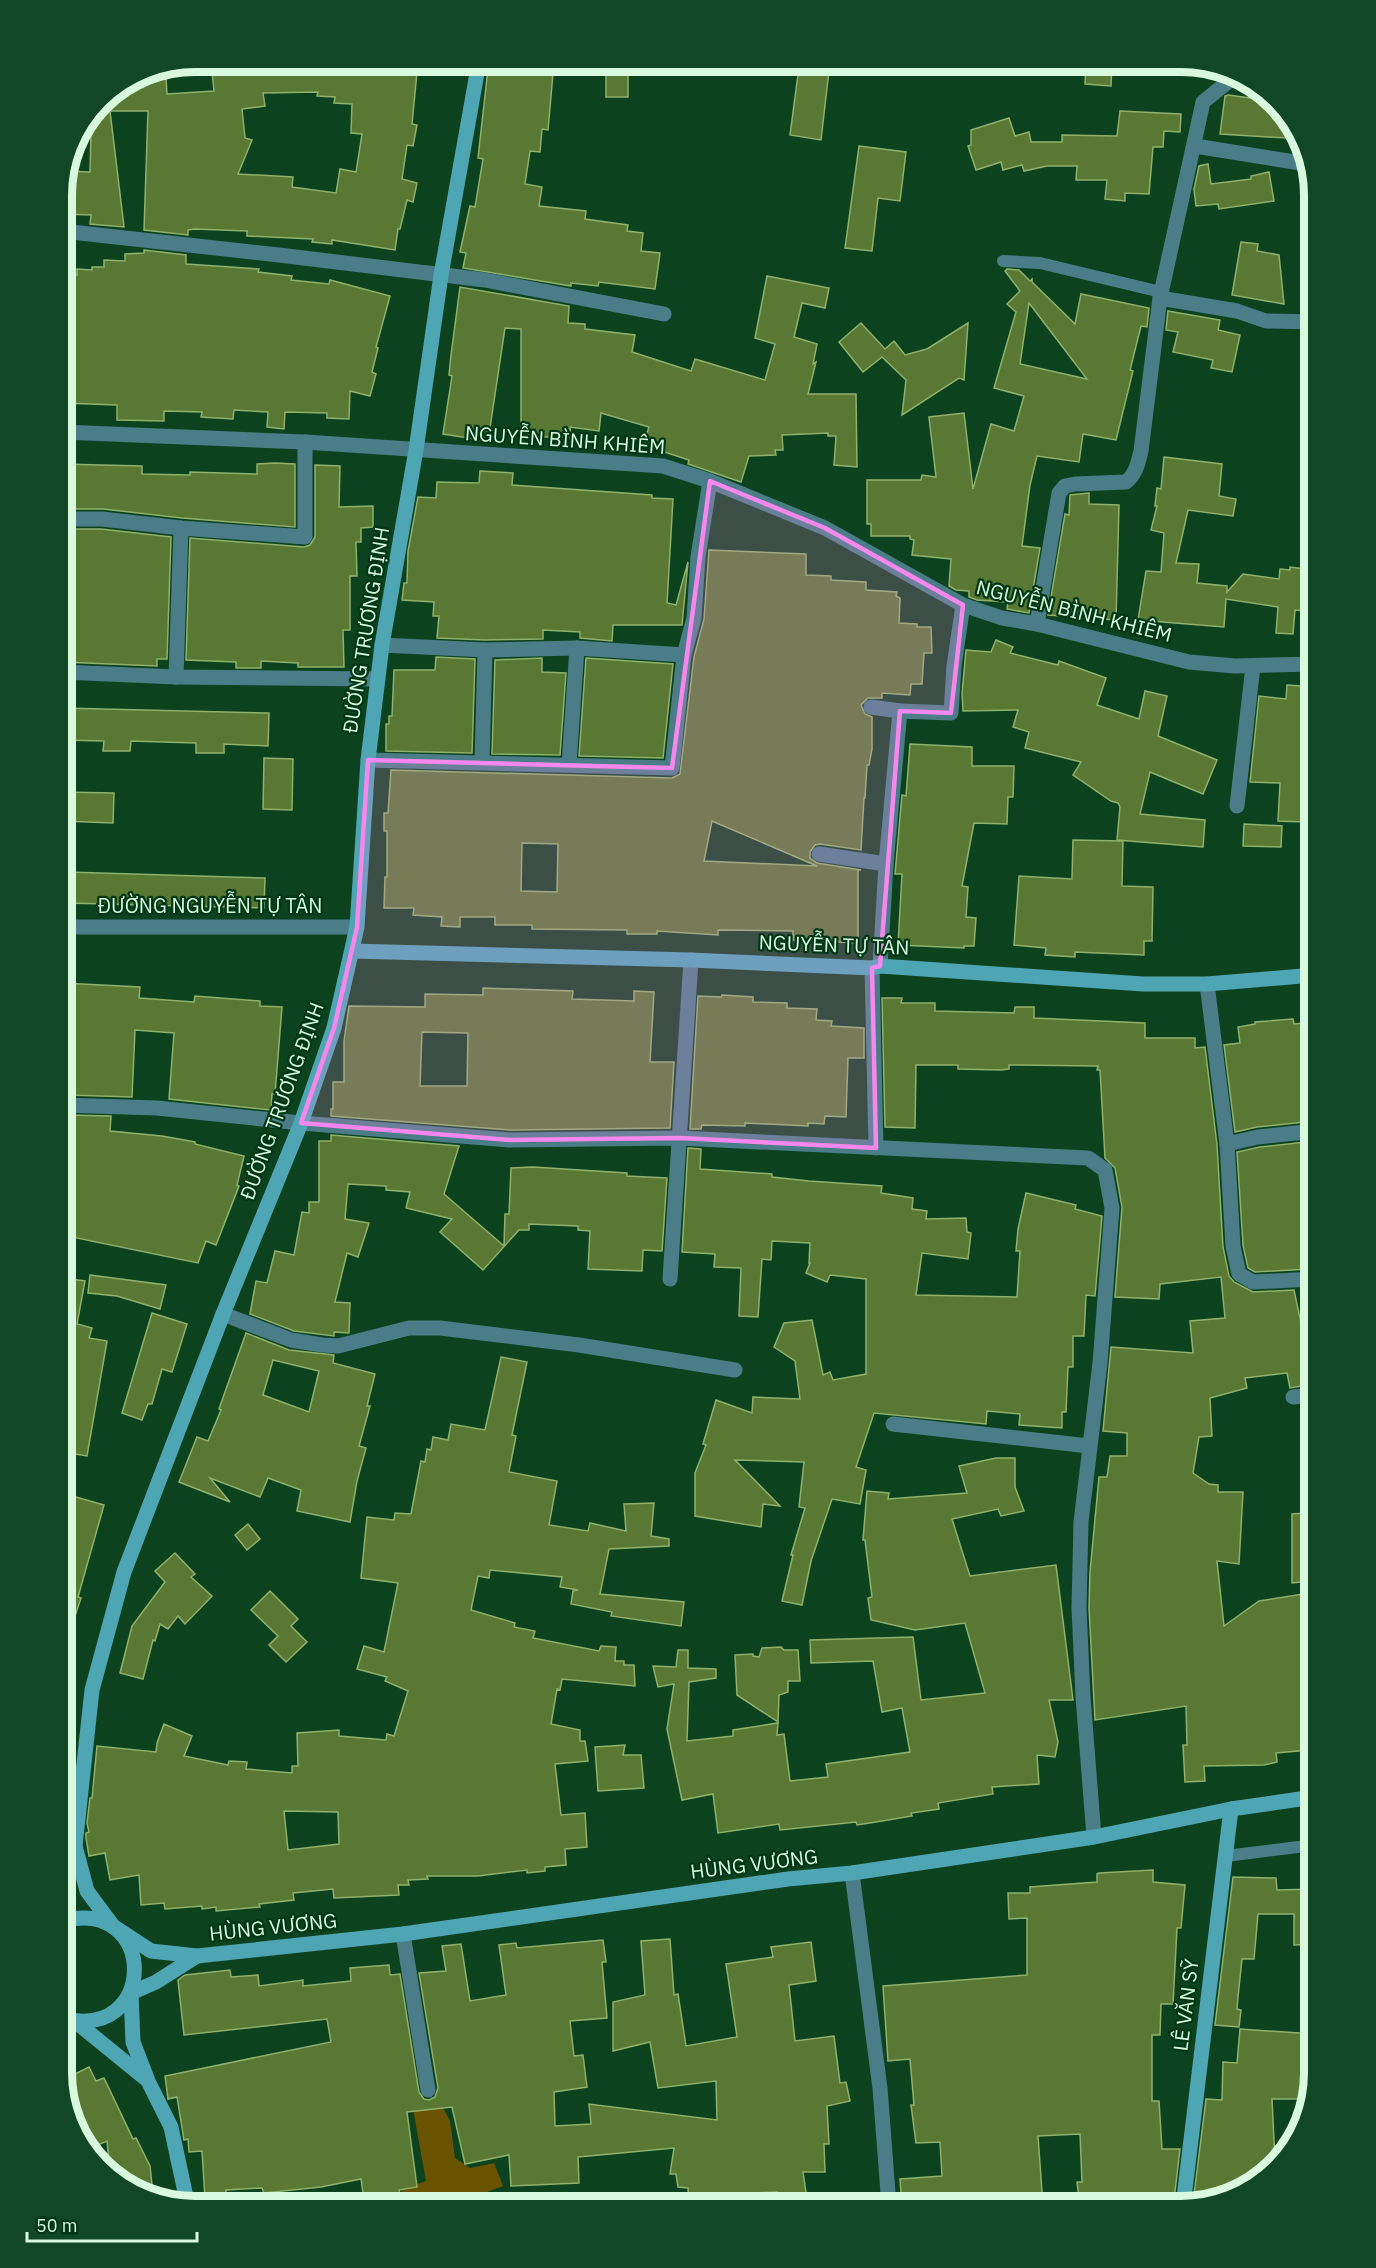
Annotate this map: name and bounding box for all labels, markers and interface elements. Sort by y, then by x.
street label: NGUYỄN BÌNH KHIÊM [464,417,666,460]
street label: ĐƯỜNG TRƯƠNG ĐỊNH [336,525,395,735]
street label: NGUYỄN BÌNH KHIÊM [973,571,1175,648]
street label: ĐƯỜNG NGUYỄN TỰ TÂN [98,890,322,919]
street label: NGUYỄN TỰ TÂN [758,926,910,961]
street label: ĐƯỜNG TRƯƠNG ĐỊNH [233,998,330,1203]
street label: HÙNG VƯƠNG [689,1842,819,1885]
street label: HÙNG VƯƠNG [208,1906,338,1947]
street label: LÊ VĂN SỸ [1166,1957,1205,2053]
scale bar [27,2205,196,2243]
text: 50 m [36,2214,78,2237]

